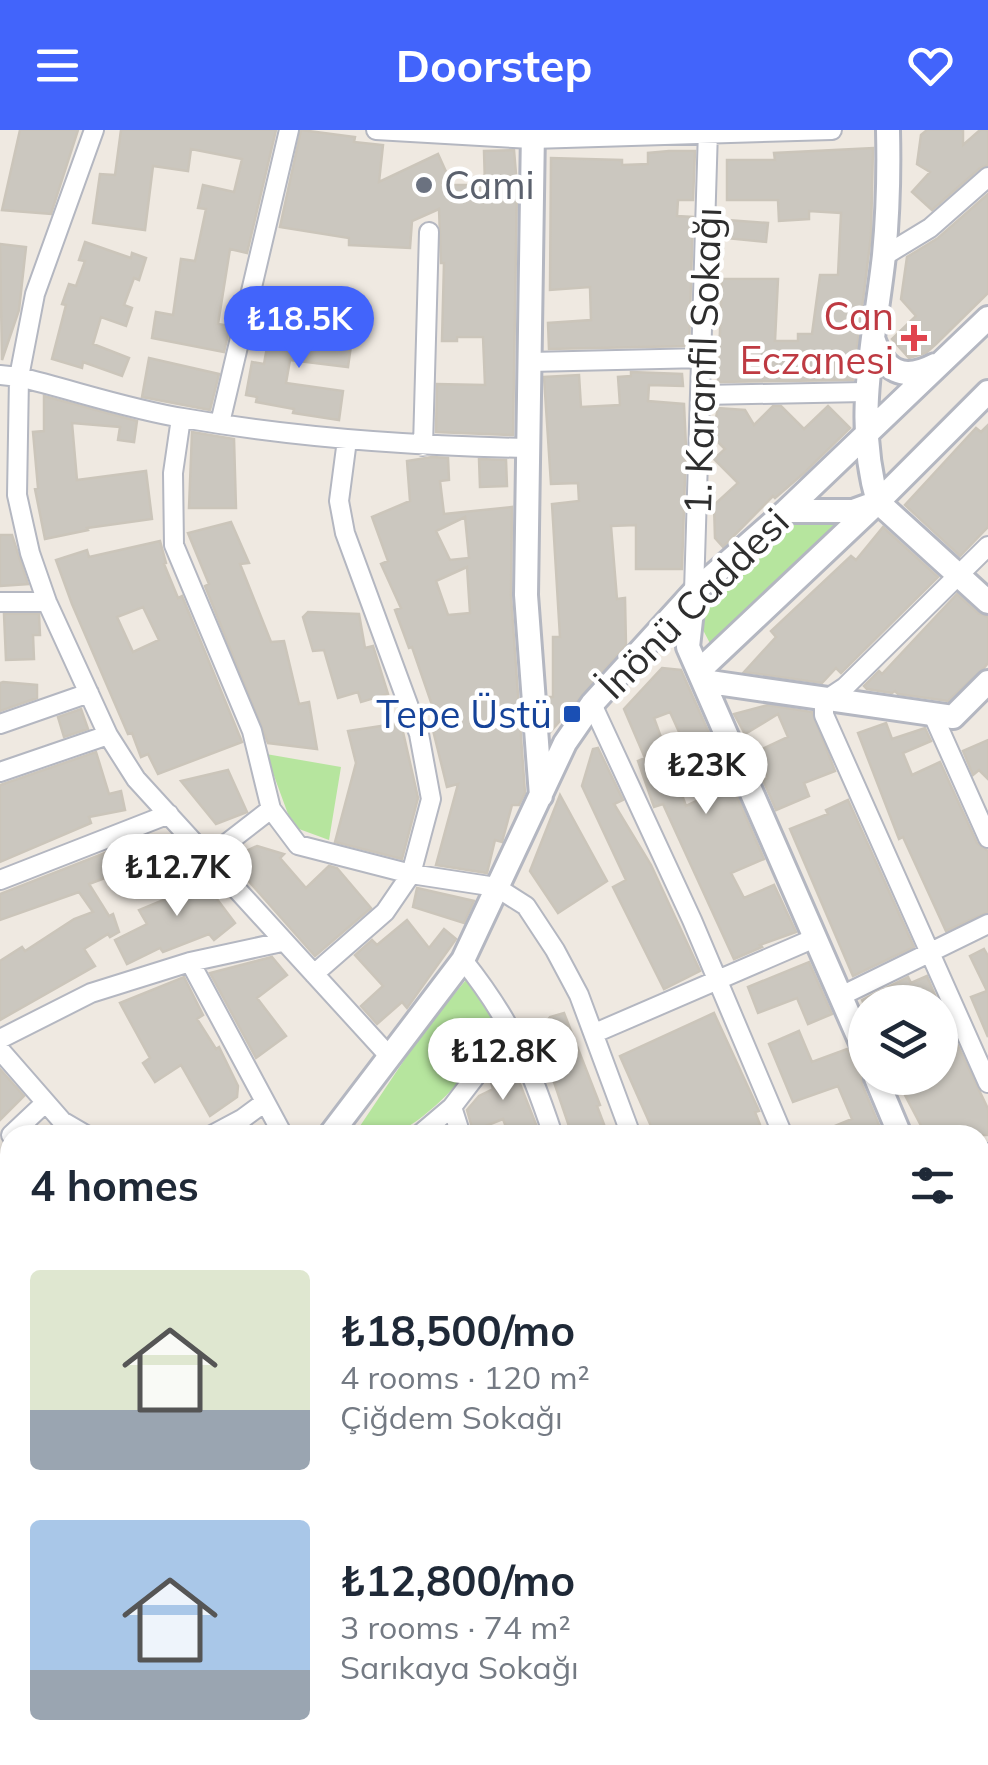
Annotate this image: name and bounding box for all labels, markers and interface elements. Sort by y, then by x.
text: Doorstep [396,37,592,93]
icon: menu [30,38,85,93]
icon: heart [903,38,958,93]
place label: Cami [444,161,535,209]
marker: Cami [413,174,435,196]
street label: 1. Karanfil Sokağı [673,207,731,515]
pin: ₺18.5K [218,286,380,371]
place label: Can Eczanesi [740,292,894,384]
text: ₺18.5K [246,298,352,338]
marker: Can Eczanesi [903,327,925,349]
street label: İnönü Caddesi [588,498,798,708]
place label: Tepe Üstü [376,690,552,738]
marker: Tepe Üstü [561,703,583,725]
pin: ₺23K [647,732,765,817]
text: ₺23K [667,744,745,784]
pin: ₺12.7K [96,834,258,919]
text: ₺12.7K [124,846,230,886]
map controls [848,985,958,1095]
button: layers [848,985,958,1095]
pin: ₺12.8K [422,1018,584,1103]
text: ₺12.8K [450,1030,556,1070]
icon: filters [905,1158,960,1213]
text: 4 homes [30,1159,199,1212]
text: ₺18,500/mo [340,1304,575,1357]
icon: home [110,1310,230,1430]
text: 4 rooms · 120 m² [340,1357,590,1397]
text: Çiğdem Sokağı [340,1397,563,1437]
text: ₺12,800/mo [340,1554,575,1607]
icon: home [110,1560,230,1680]
text: 3 rooms · 74 m² [340,1607,571,1647]
text: Sarıkaya Sokağı [340,1647,579,1687]

